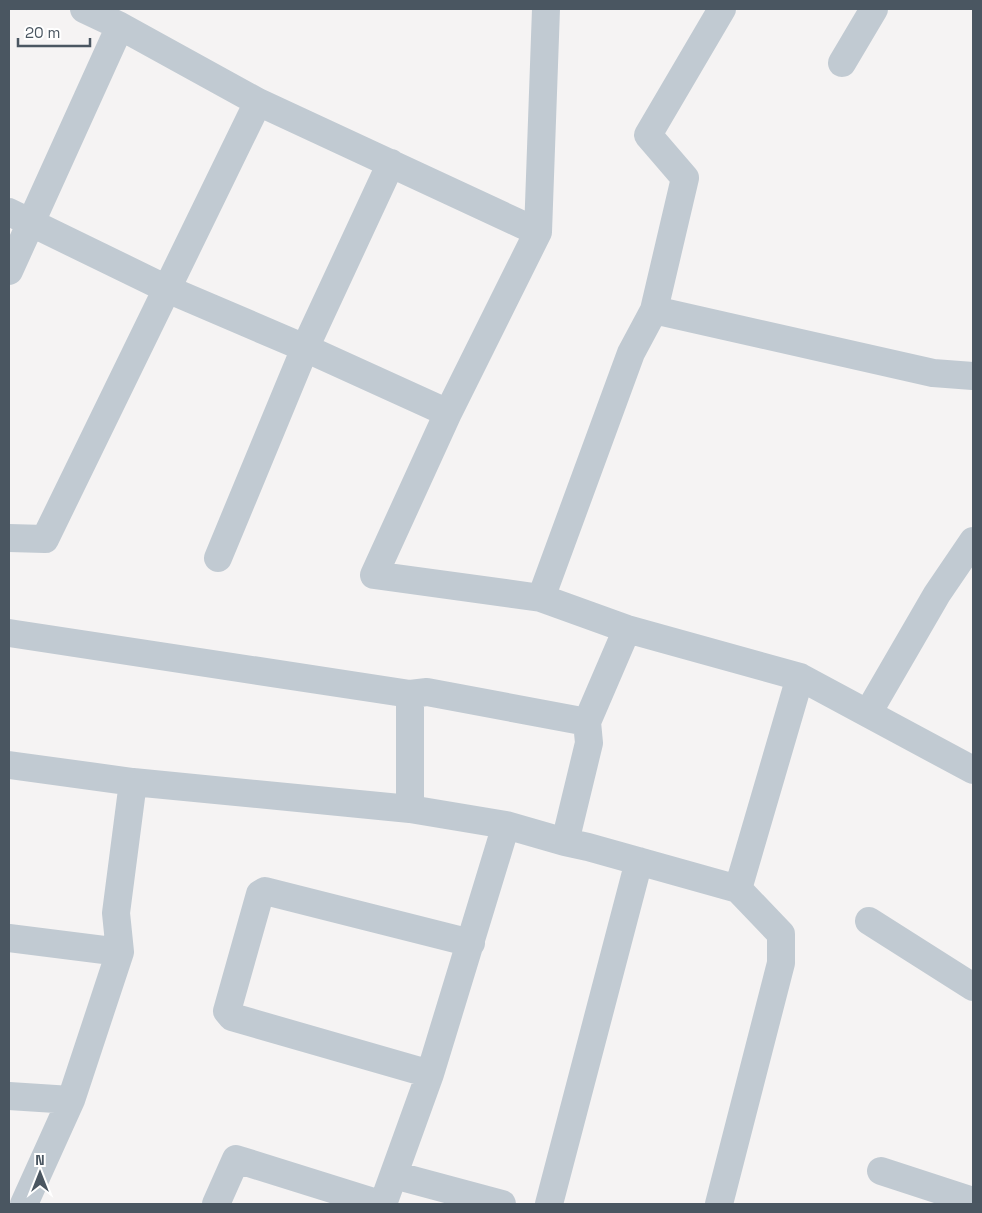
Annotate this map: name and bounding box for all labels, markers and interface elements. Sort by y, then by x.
scale bar [18,15,90,47]
text: 20 m [25,23,60,42]
north arrow [15,1148,65,1198]
text: N [35,1151,45,1169]

